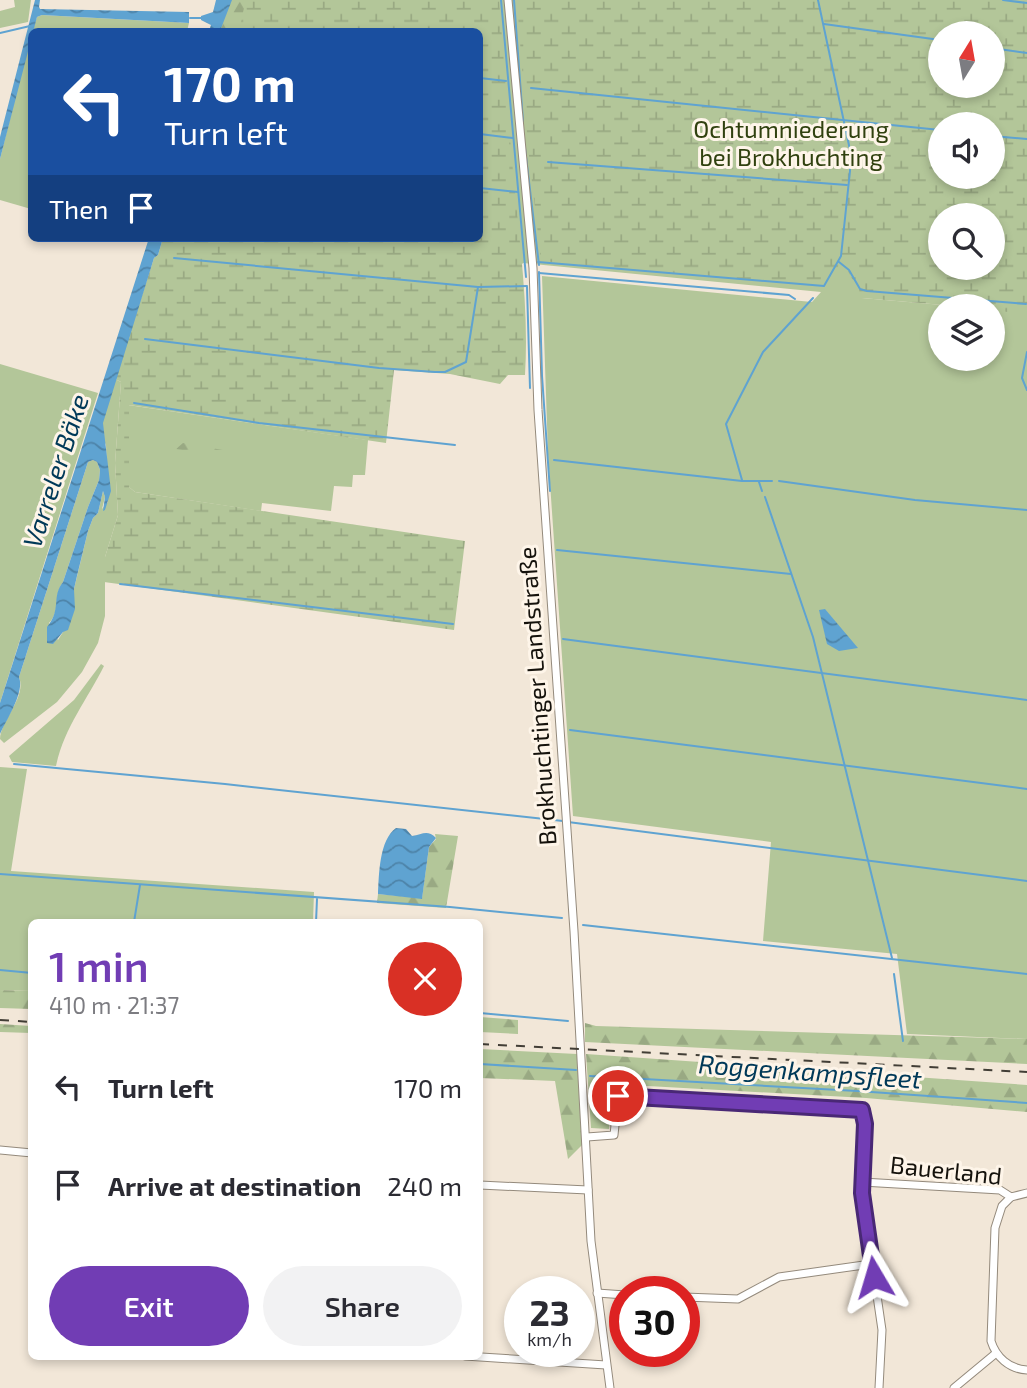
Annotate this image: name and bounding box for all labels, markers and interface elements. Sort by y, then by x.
north arrow [928,21,1004,98]
map controls [928,21,1005,371]
text: 170 m [164,53,296,112]
icon: left [49,56,140,147]
button: sound [928,112,1005,189]
text: Turn left [164,113,288,151]
park label: Ochtumniederung bei Brokhuchting [693,114,889,171]
icon: arrive [122,189,160,227]
text: Then [49,193,108,224]
button: search [928,203,1005,280]
button: layers [928,294,1005,371]
water label: Varreler Bäke [15,390,94,551]
street label: Brokhuchtinger Landstraße [512,546,561,846]
text: 1 min [49,940,149,990]
button: close [388,942,462,1016]
text: 410 m · 21:37 [49,991,179,1019]
water label: Roggenkampsfleet [698,1047,923,1094]
pin [588,1066,648,1126]
icon: left [49,1068,87,1106]
text: Turn left [108,1072,214,1103]
text: 170 m [394,1072,462,1103]
icon: arrive [599,1077,637,1115]
street label: Bauerland [889,1149,1003,1190]
icon: arrive [49,1166,87,1204]
text: Arrive at destination [108,1170,361,1201]
text: 240 m [387,1170,462,1201]
position arrow [837,1240,911,1314]
button: Exit [49,1266,249,1346]
button: Share [263,1266,462,1346]
speed limit sign: 30 [609,1276,700,1367]
text: 23 [529,1291,570,1333]
text: km/h [527,1328,572,1350]

